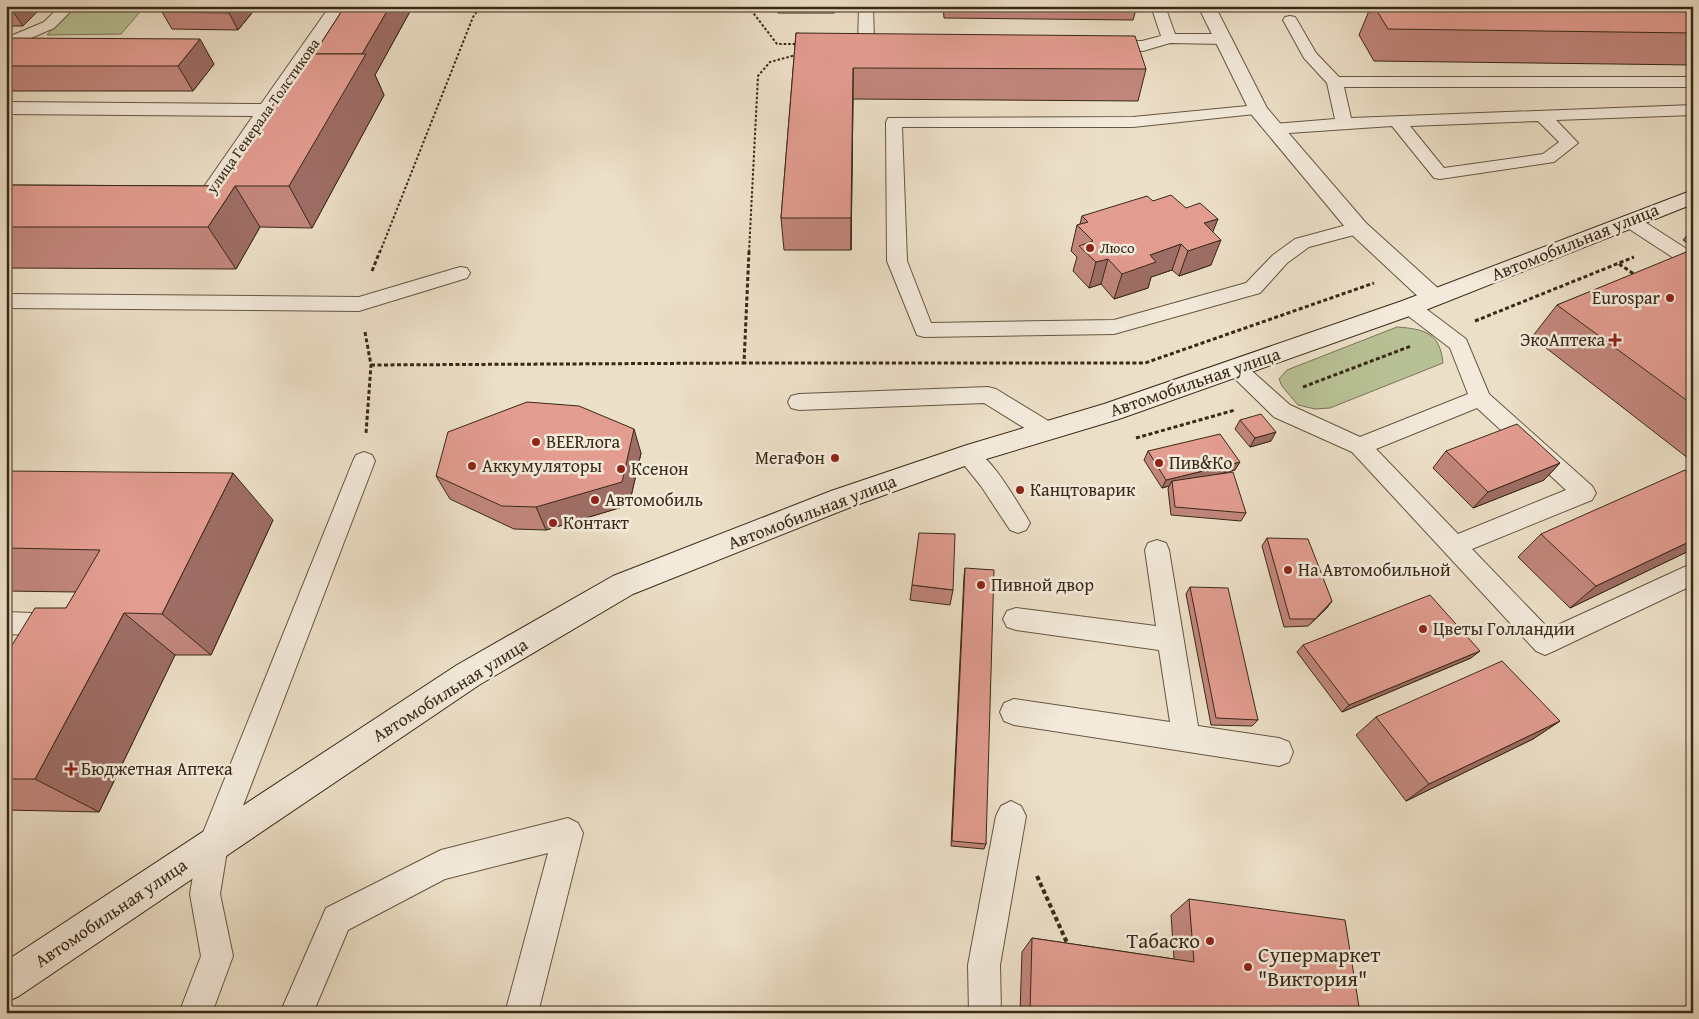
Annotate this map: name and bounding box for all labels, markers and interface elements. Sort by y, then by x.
street label: улица Генерала Толстикова [200,33,325,198]
street label: Автомобильная улица [1487,195,1663,288]
place label: Люсо [1100,237,1135,258]
marker: Люсо [1084,242,1096,254]
place label: Eurospar [1592,284,1661,311]
marker: Eurospar [1664,292,1676,304]
place label: ЭкоАптека [1520,326,1605,353]
marker: ЭкоАптека [1609,334,1621,346]
street label: Автомобильная улица [1106,340,1284,423]
place label: BEERлога [546,428,620,455]
marker: BEERлога [530,436,542,448]
place label: МегаФон [755,444,825,471]
place label: Пив&Ко [1169,449,1233,476]
place label: Аккумуляторы [482,452,603,479]
marker: МегаФон [829,452,841,464]
place label: Ксенон [631,455,689,482]
marker: Пив&Ко [1153,457,1165,469]
marker: Аккумуляторы [466,460,478,472]
marker: Ксенон [615,463,627,475]
street label: Автомобильная улица [724,467,900,556]
place label: Канцтоварик [1030,476,1136,503]
marker: Канцтоварик [1014,484,1026,496]
place label: Автомобиль [605,486,703,513]
marker: Автомобиль [589,494,601,506]
place label: Контакт [563,509,629,536]
marker: Контакт [547,517,559,529]
place label: На Автомобильной [1298,556,1451,583]
marker: На Автомобильной [1282,564,1294,576]
place label: Пивной двор [991,571,1094,598]
marker: Пивной двор [975,579,987,591]
place label: Цветы Голландии [1433,615,1575,642]
marker: Цветы Голландии [1417,623,1429,635]
street label: Автомобильная улица [367,631,533,748]
place label: Бюджетная Аптека [81,755,233,782]
marker: Бюджетная Аптека [65,763,77,775]
street label: Автомобильная улица [29,851,193,974]
place label: Табаско [1126,925,1200,956]
marker: Табаско [1204,935,1216,947]
place label: Супермаркет "Виктория" [1258,939,1380,994]
marker: Супермаркет "Виктория" [1242,961,1254,973]

